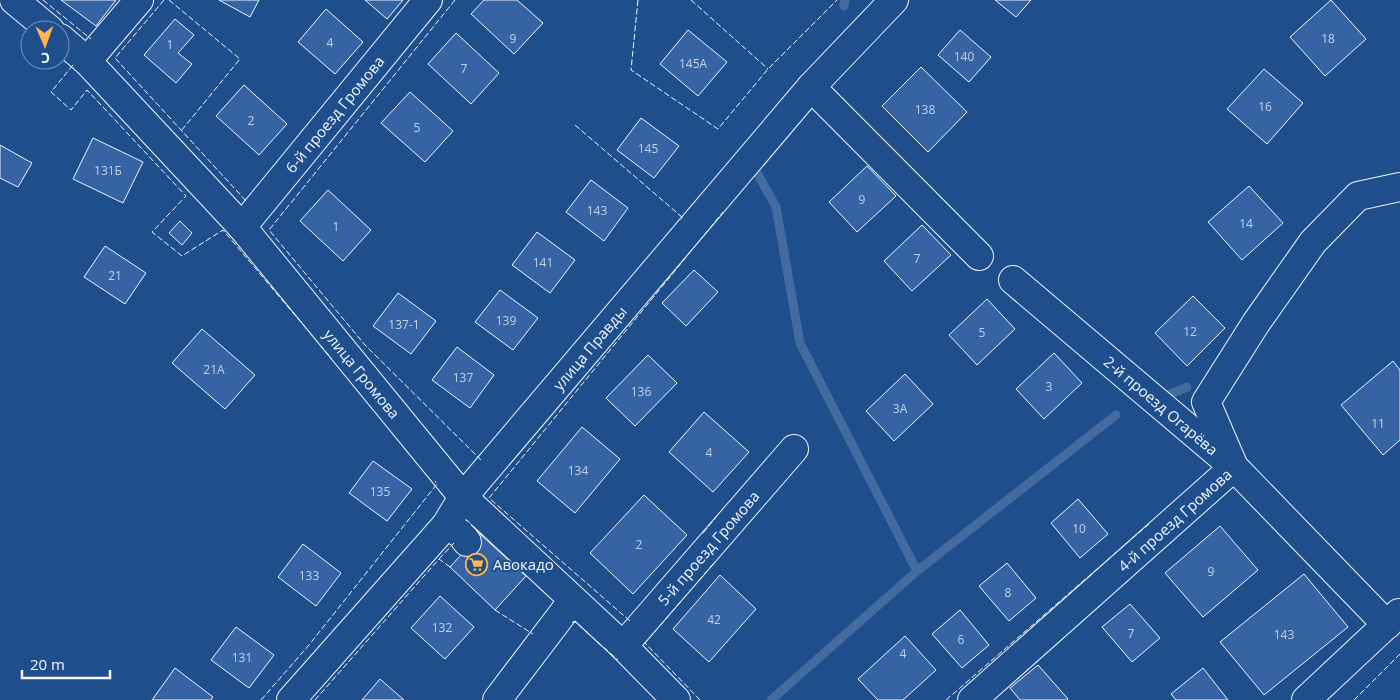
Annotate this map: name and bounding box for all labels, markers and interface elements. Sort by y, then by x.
north arrow [20,20,70,70]
house number: 9 [510,30,517,47]
house number: 18 [1321,30,1335,47]
house number: 4 [327,34,334,51]
house number: 1 [167,36,173,53]
house number: 140 [954,48,974,65]
text: С [41,49,50,68]
street label: 6-й проезд Громова [281,51,388,177]
house number: 145А [679,55,707,72]
house number: 7 [461,60,468,77]
house number: 16 [1258,98,1272,115]
house number: 138 [915,101,935,118]
house number: 2 [248,112,255,129]
house number: 5 [414,119,421,136]
house number: 145 [638,140,658,157]
house number: 131Б [94,162,122,179]
house number: 9 [859,191,866,208]
house number: 143 [587,202,607,219]
house number: 14 [1239,215,1253,232]
house number: 1 [333,218,339,235]
house number: 7 [914,250,921,267]
house number: 141 [533,254,553,271]
house number: 21 [108,267,122,284]
street label: улица Правды [548,302,631,394]
house number: 139 [496,312,516,329]
house number: 137-1 [388,316,420,333]
house number: 12 [1183,323,1197,340]
house number: 5 [979,324,986,341]
street label: улица Громова [319,325,405,423]
street label: 2-й проезд Огарёва [1100,351,1222,459]
house number: 21А [203,361,225,378]
house number: 137 [453,369,473,386]
house number: 3 [1046,378,1053,395]
house number: 136 [631,383,651,400]
house number: 3А [893,400,908,417]
house number: 11 [1371,415,1385,432]
house number: 4 [706,444,713,461]
house number: 134 [568,462,588,479]
street label: 4-й проезд Громова [1113,464,1236,576]
house number: 135 [370,483,390,500]
street label: 5-й проезд Громова [653,486,764,609]
house number: 10 [1072,520,1086,537]
house number: 2 [636,536,643,553]
supermarket icon: Авокадо [465,552,489,576]
place label: Авокадо [493,554,554,574]
house number: 9 [1208,563,1215,580]
house number: 133 [299,567,319,584]
house number: 8 [1005,584,1012,601]
house number: 42 [707,611,721,628]
house number: 132 [432,619,452,636]
house number: 7 [1128,625,1135,642]
house number: 143 [1274,626,1294,643]
house number: 6 [958,631,965,648]
house number: 4 [900,645,907,662]
scale bar [22,648,110,680]
house number: 131 [232,649,252,666]
text: 20 m [30,654,65,674]

